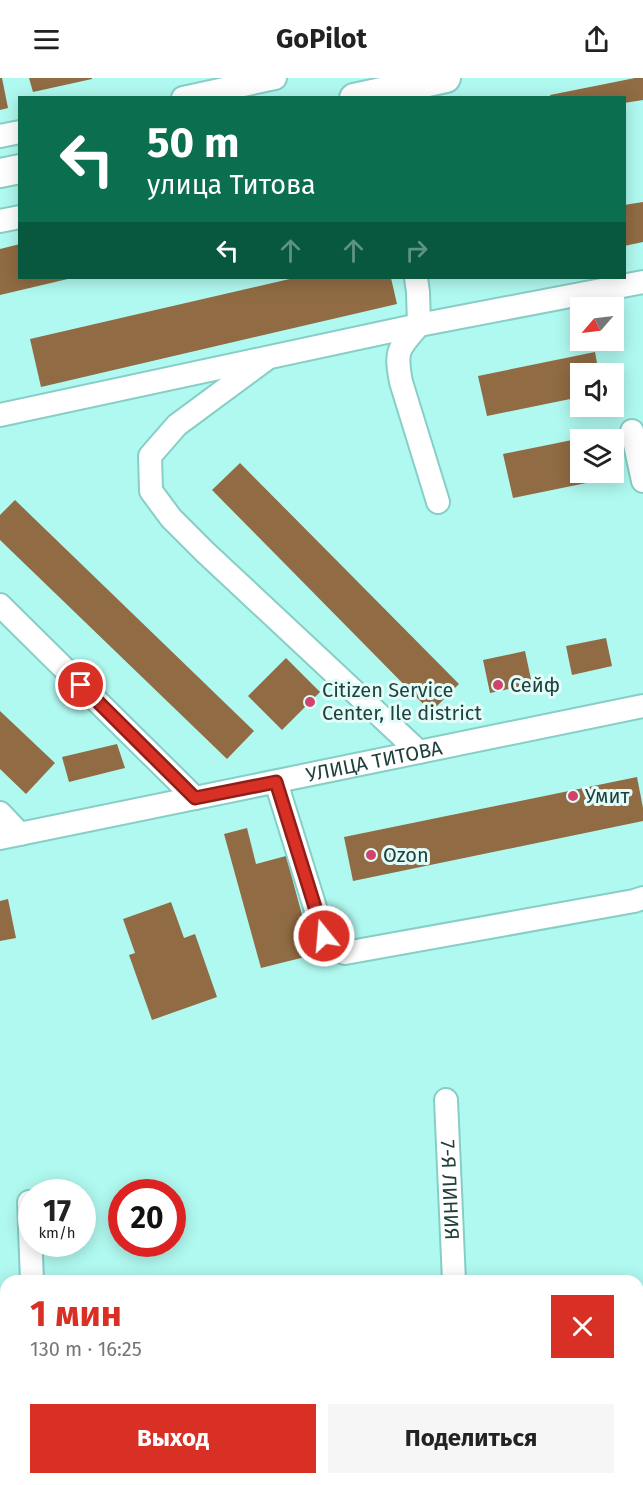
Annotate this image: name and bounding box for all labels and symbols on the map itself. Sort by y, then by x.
north arrow [570,297,624,351]
pin [55,659,106,710]
place label: Сейф [510,673,560,697]
place label: Citizen Service Center, Ile district [322,678,482,725]
marker: Сейф [491,678,505,692]
marker: Citizen Service Center, Ile district [303,695,317,709]
street label: УЛИЦА ТИТОВА [304,735,445,787]
place label: Умит [585,784,631,808]
marker: Умит [566,789,580,803]
place label: Ozon [383,843,429,867]
marker: Ozon [364,848,378,862]
position arrow [292,904,356,968]
street label: 7-Я ЛИНИЯ [436,1139,464,1241]
speed limit sign: 20 [108,1179,186,1257]

